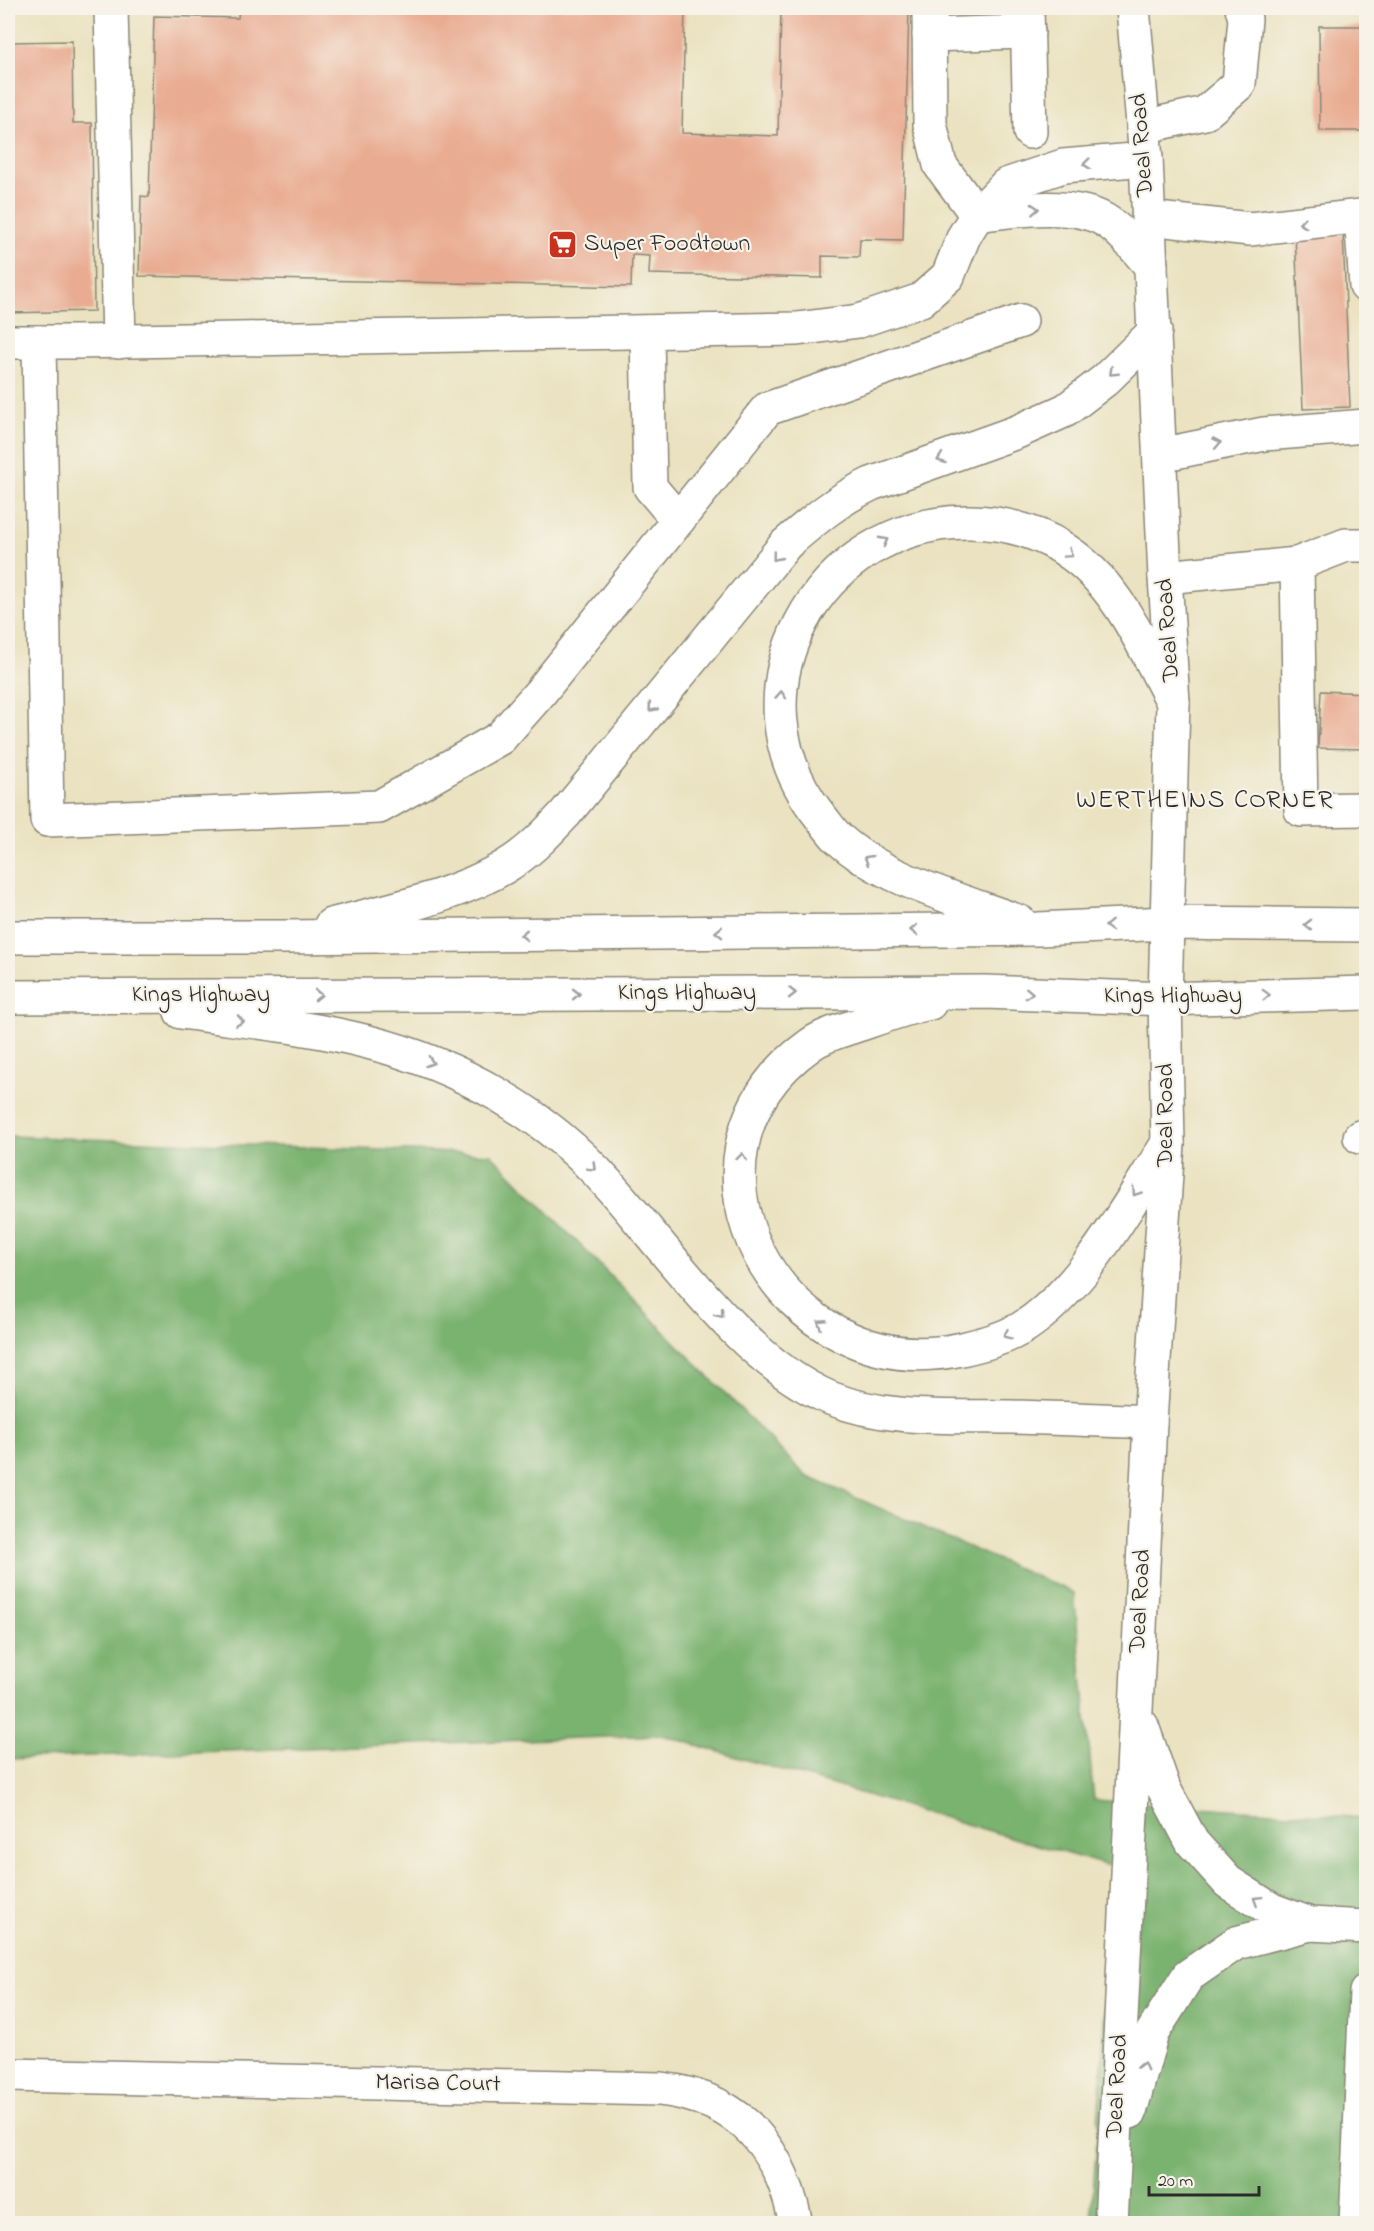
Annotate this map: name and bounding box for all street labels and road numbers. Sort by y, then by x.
street label: Deal Road [1122,92,1164,199]
street label: Deal Road [1148,577,1190,684]
street label: Kings Highway [618,976,756,1012]
street label: Kings Highway [132,978,270,1014]
street label: Kings Highway [1104,979,1242,1015]
street label: Deal Road [1149,1063,1184,1168]
street label: Deal Road [1121,1548,1161,1655]
street label: Deal Road [1098,2033,1138,2140]
street label: Marisa Court [375,2065,501,2103]

